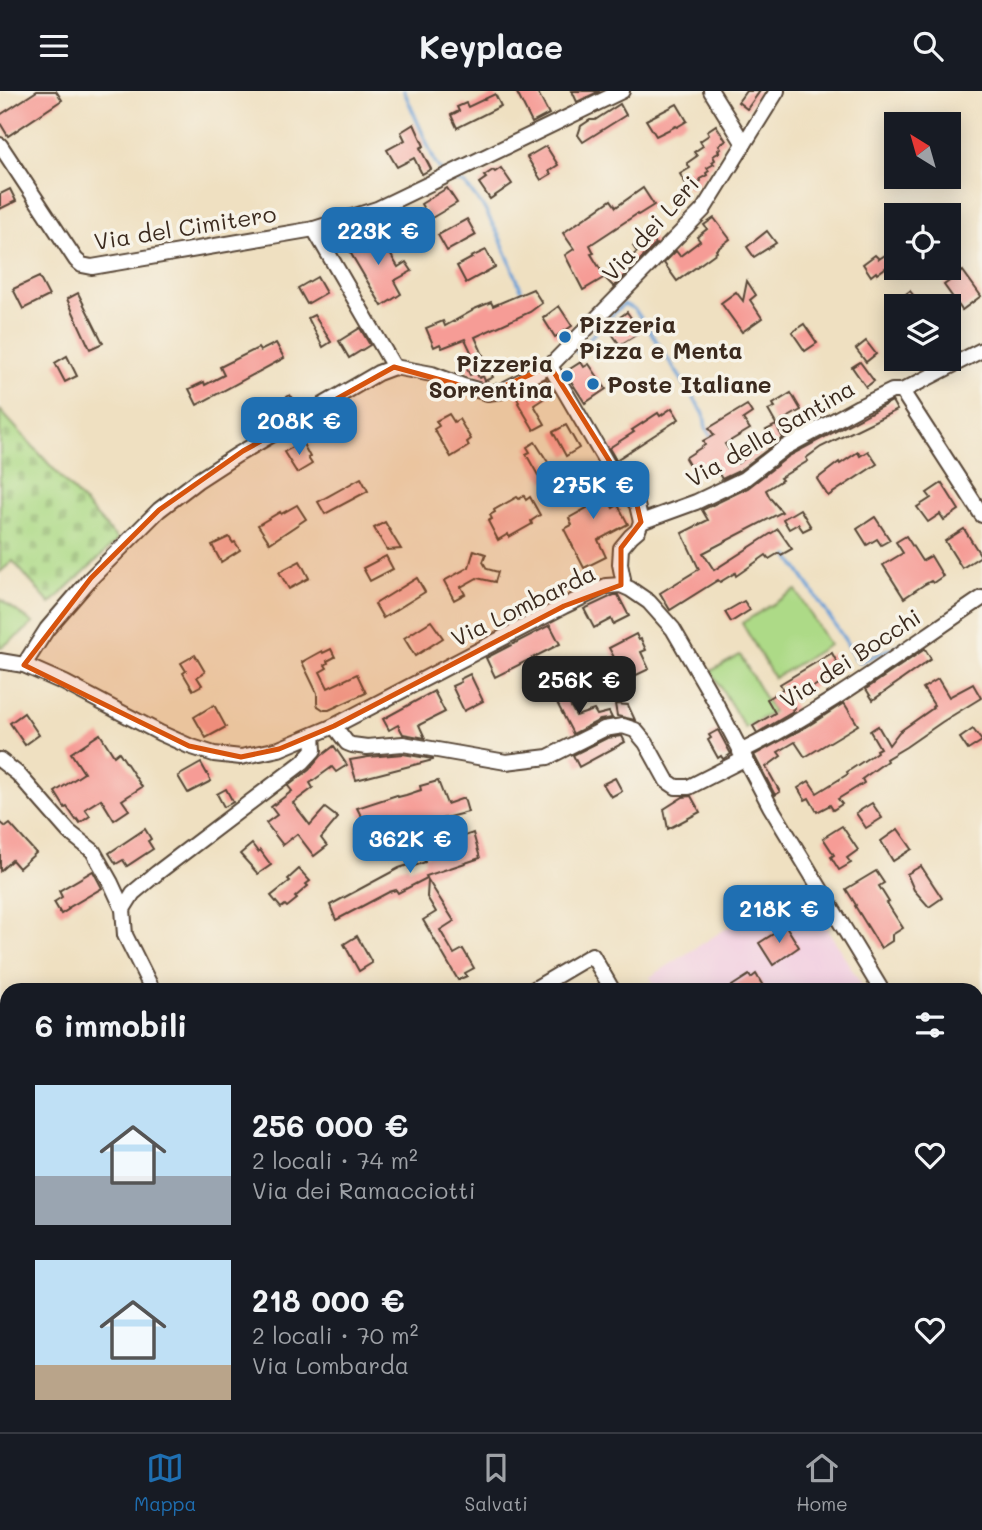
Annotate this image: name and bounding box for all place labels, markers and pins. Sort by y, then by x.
pin: 223K € [321,207,435,267]
place label: Pizzeria Pizza e Menta [579,309,743,365]
marker: Pizzeria Pizza e Menta [557,329,573,345]
place label: Pizzeria Sorrentina [428,348,553,404]
marker: Pizzeria Sorrentina [559,368,575,384]
place label: Poste Italiane [607,369,772,399]
marker: Poste Italiane [585,376,601,392]
pin: 208K € [242,397,356,457]
pin: 275K € [536,461,650,521]
pin: 256K € [522,657,636,716]
pin: 362K € [353,815,467,875]
pin: 218K € [722,885,836,945]

